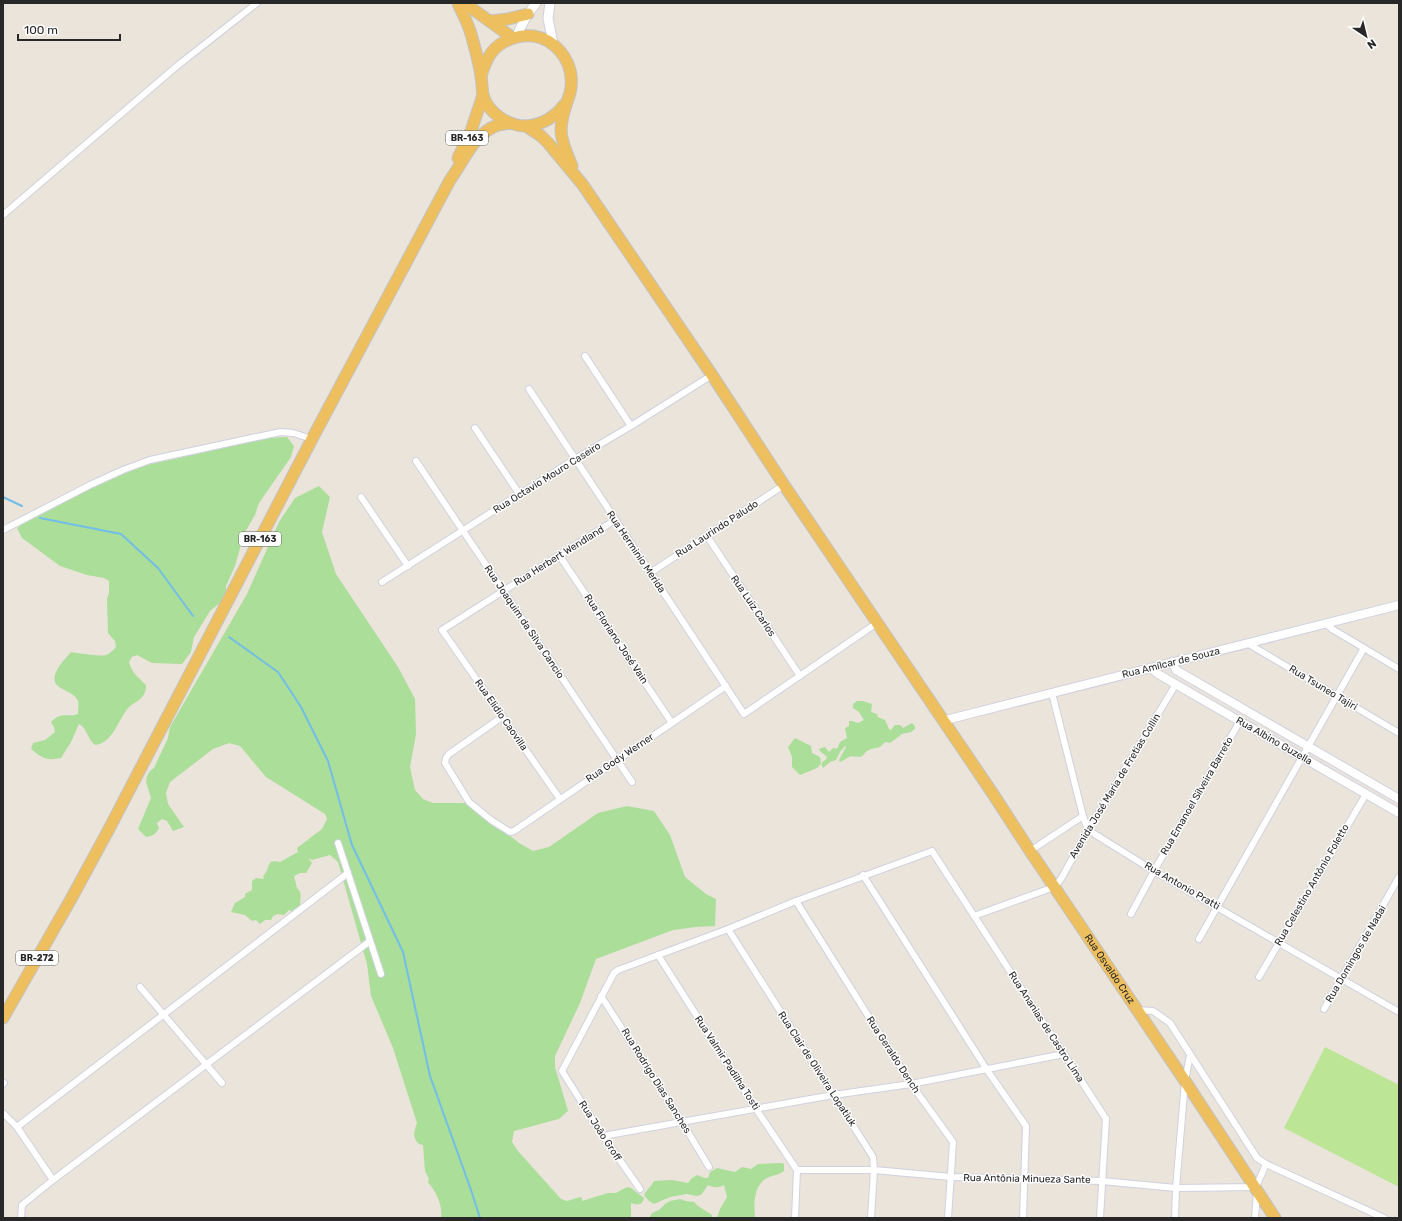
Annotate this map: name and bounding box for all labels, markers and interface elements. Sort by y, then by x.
scale bar [18,16,120,42]
north arrow [1346,16,1386,56]
text: 100 m [24,23,58,37]
text: N [1364,36,1378,51]
road number: BR-163 [446,131,488,145]
street label: Rua Octavio Mouro Caseiro [491,440,603,516]
street label: Rua Laurindo Paludo [673,498,761,560]
street label: Rua Herminio Merida [604,509,668,595]
street label: Rua Herbert Wendland [512,523,606,589]
road number: BR-163 [239,532,281,546]
street label: Rua Joaquim da Silva Cancio [482,563,567,681]
street label: Rua Luiz Carlos [728,573,778,639]
street label: Rua Floriano José Vain [582,592,650,686]
street label: Rua Amílcar de Souza [1121,645,1221,681]
street label: Rua Tsuneo Tajiri [1287,663,1359,713]
street label: Rua Elidio Caovilla [472,677,530,753]
street label: Avenida José Maria de Fretias Collin [1067,711,1163,861]
street label: Rua Albino Guzella [1234,714,1314,768]
street label: Rua Gody Werner [584,731,656,785]
street label: Rua Emanoel Silveira Barreto [1158,735,1236,857]
street label: Rua Celestino Antônio Foletto [1272,822,1352,948]
street label: Rua Antonio Pratti [1142,860,1222,912]
street label: Rua Domingos de Nadai [1323,903,1389,1005]
street label: Rua Osvaldo Cruz [1082,932,1137,1006]
road number: BR-272 [16,951,58,965]
street label: Rua Ananias de Castro Lima [1006,969,1086,1085]
street label: Rua Clair de Oliveira Lopatiuk [775,1009,859,1129]
street label: Rua Valmir Padilha Tosti [692,1014,762,1112]
street label: Rua Geraldo Dench [864,1014,922,1096]
street label: Rua Rodrigo Dias Sanches [619,1026,693,1136]
street label: Rua João Groff [576,1099,624,1163]
street label: Rua Antônia Minueza Sante [963,1172,1091,1186]

